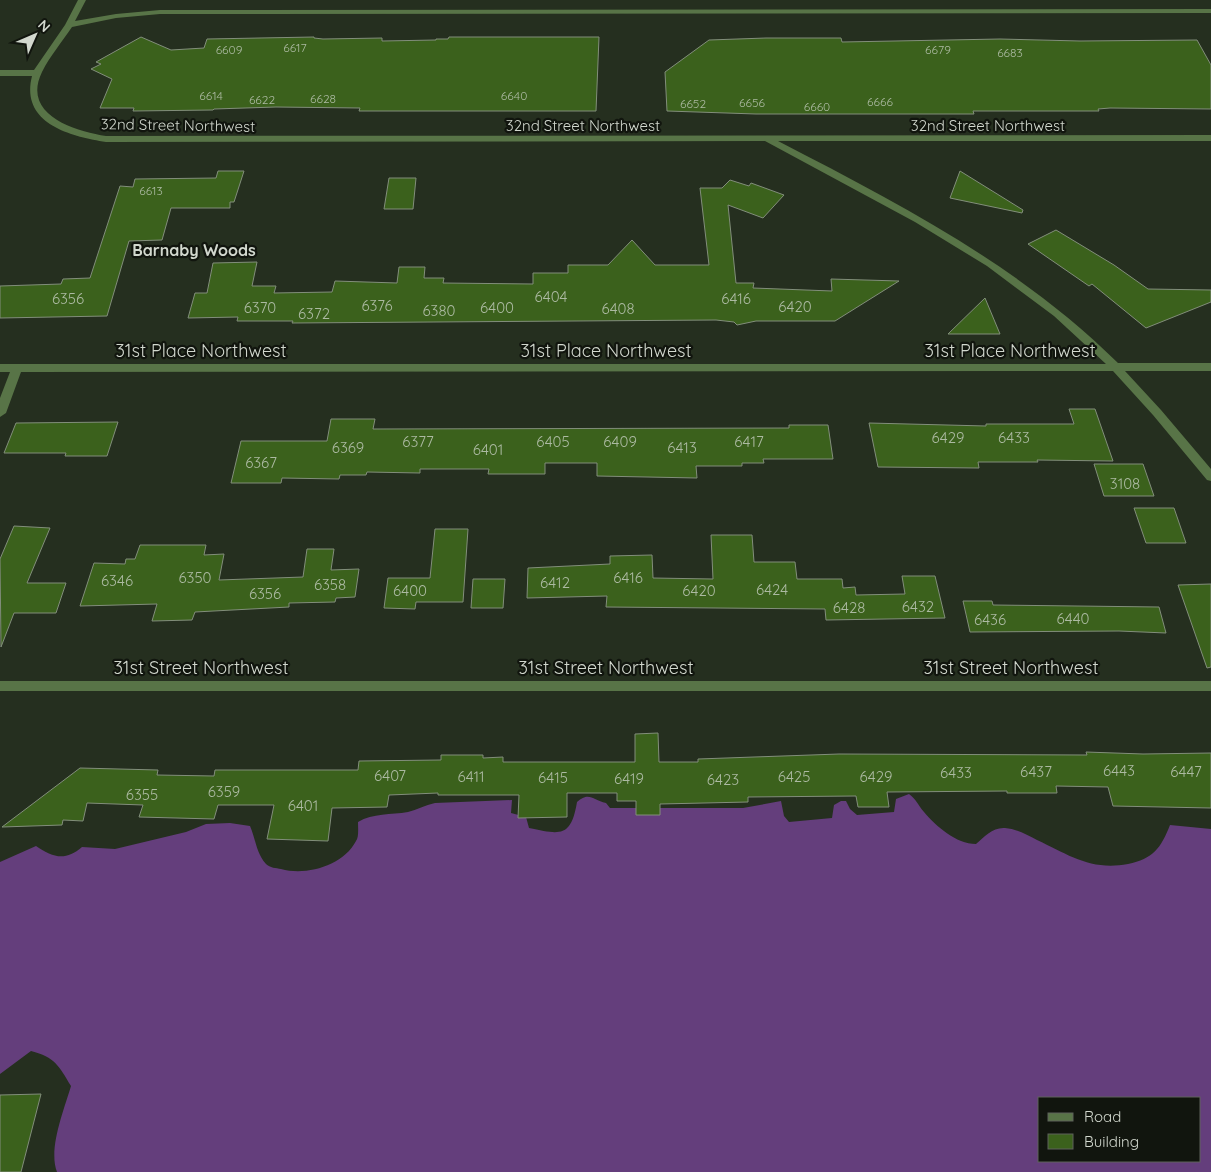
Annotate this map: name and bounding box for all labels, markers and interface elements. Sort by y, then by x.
north arrow [10,10,60,60]
text: N [34,16,54,36]
house number: 6617 [283,40,307,55]
house number: 6609 [216,42,243,57]
house number: 6679 [925,42,951,57]
house number: 6683 [997,45,1023,60]
house number: 6614 [199,88,223,103]
house number: 6640 [501,88,527,103]
house number: 6628 [310,91,336,106]
house number: 6622 [249,92,275,107]
house number: 6666 [867,94,893,109]
house number: 6656 [739,95,765,110]
house number: 6652 [680,96,706,111]
house number: 6660 [804,99,830,114]
street label: 32nd Street Northwest [101,114,255,136]
street label: 32nd Street Northwest [506,116,660,135]
street label: 32nd Street Northwest [911,116,1065,135]
house number: 6613 [139,183,163,198]
district label: Barnaby Woods [132,240,256,260]
house number: 6404 [534,287,568,306]
house number: 6356 [52,289,84,308]
house number: 6416 [721,289,751,308]
house number: 6376 [361,296,393,315]
house number: 6420 [778,297,812,316]
house number: 6370 [244,298,276,317]
house number: 6400 [480,298,514,317]
house number: 6408 [601,299,635,318]
house number: 6380 [423,301,456,320]
house number: 6372 [298,304,330,323]
street label: 31st Place Northwest [115,339,287,362]
street label: 31st Place Northwest [520,339,692,362]
street label: 31st Place Northwest [924,339,1096,362]
house number: 6429 [932,428,964,447]
house number: 6433 [998,428,1030,447]
house number: 6377 [402,432,434,451]
house number: 6405 [536,432,570,451]
house number: 6409 [603,432,637,451]
house number: 6417 [734,432,764,451]
house number: 6369 [332,438,364,457]
house number: 6413 [667,438,697,457]
house number: 6401 [473,440,503,459]
house number: 6367 [245,453,277,472]
house number: 3108 [1110,474,1140,493]
house number: 6350 [178,568,212,587]
house number: 6416 [613,568,643,587]
house number: 6346 [101,571,133,590]
house number: 6412 [540,573,570,592]
house number: 6358 [314,575,346,594]
house number: 6424 [756,580,788,599]
house number: 6400 [393,581,427,600]
house number: 6420 [682,581,716,600]
house number: 6356 [249,584,281,603]
house number: 6432 [902,597,934,616]
house number: 6428 [833,598,865,617]
house number: 6440 [1056,609,1090,628]
house number: 6436 [974,610,1006,629]
street label: 31st Street Northwest [113,656,289,679]
street label: 31st Street Northwest [518,656,694,679]
street label: 31st Street Northwest [923,656,1099,679]
house number: 6443 [1103,761,1135,780]
house number: 6437 [1020,762,1052,781]
house number: 6447 [1170,762,1202,781]
house number: 6433 [940,763,972,782]
house number: 6407 [374,766,406,785]
house number: 6411 [457,767,485,786]
house number: 6425 [778,767,810,786]
house number: 6429 [860,767,892,786]
house number: 6415 [538,768,568,787]
house number: 6419 [614,769,644,788]
house number: 6423 [707,770,739,789]
house number: 6359 [208,782,240,801]
house number: 6355 [126,785,158,804]
house number: 6401 [288,796,318,815]
legend [1038,1097,1201,1162]
text: Road [1084,1107,1121,1126]
text: Building [1084,1132,1139,1151]

